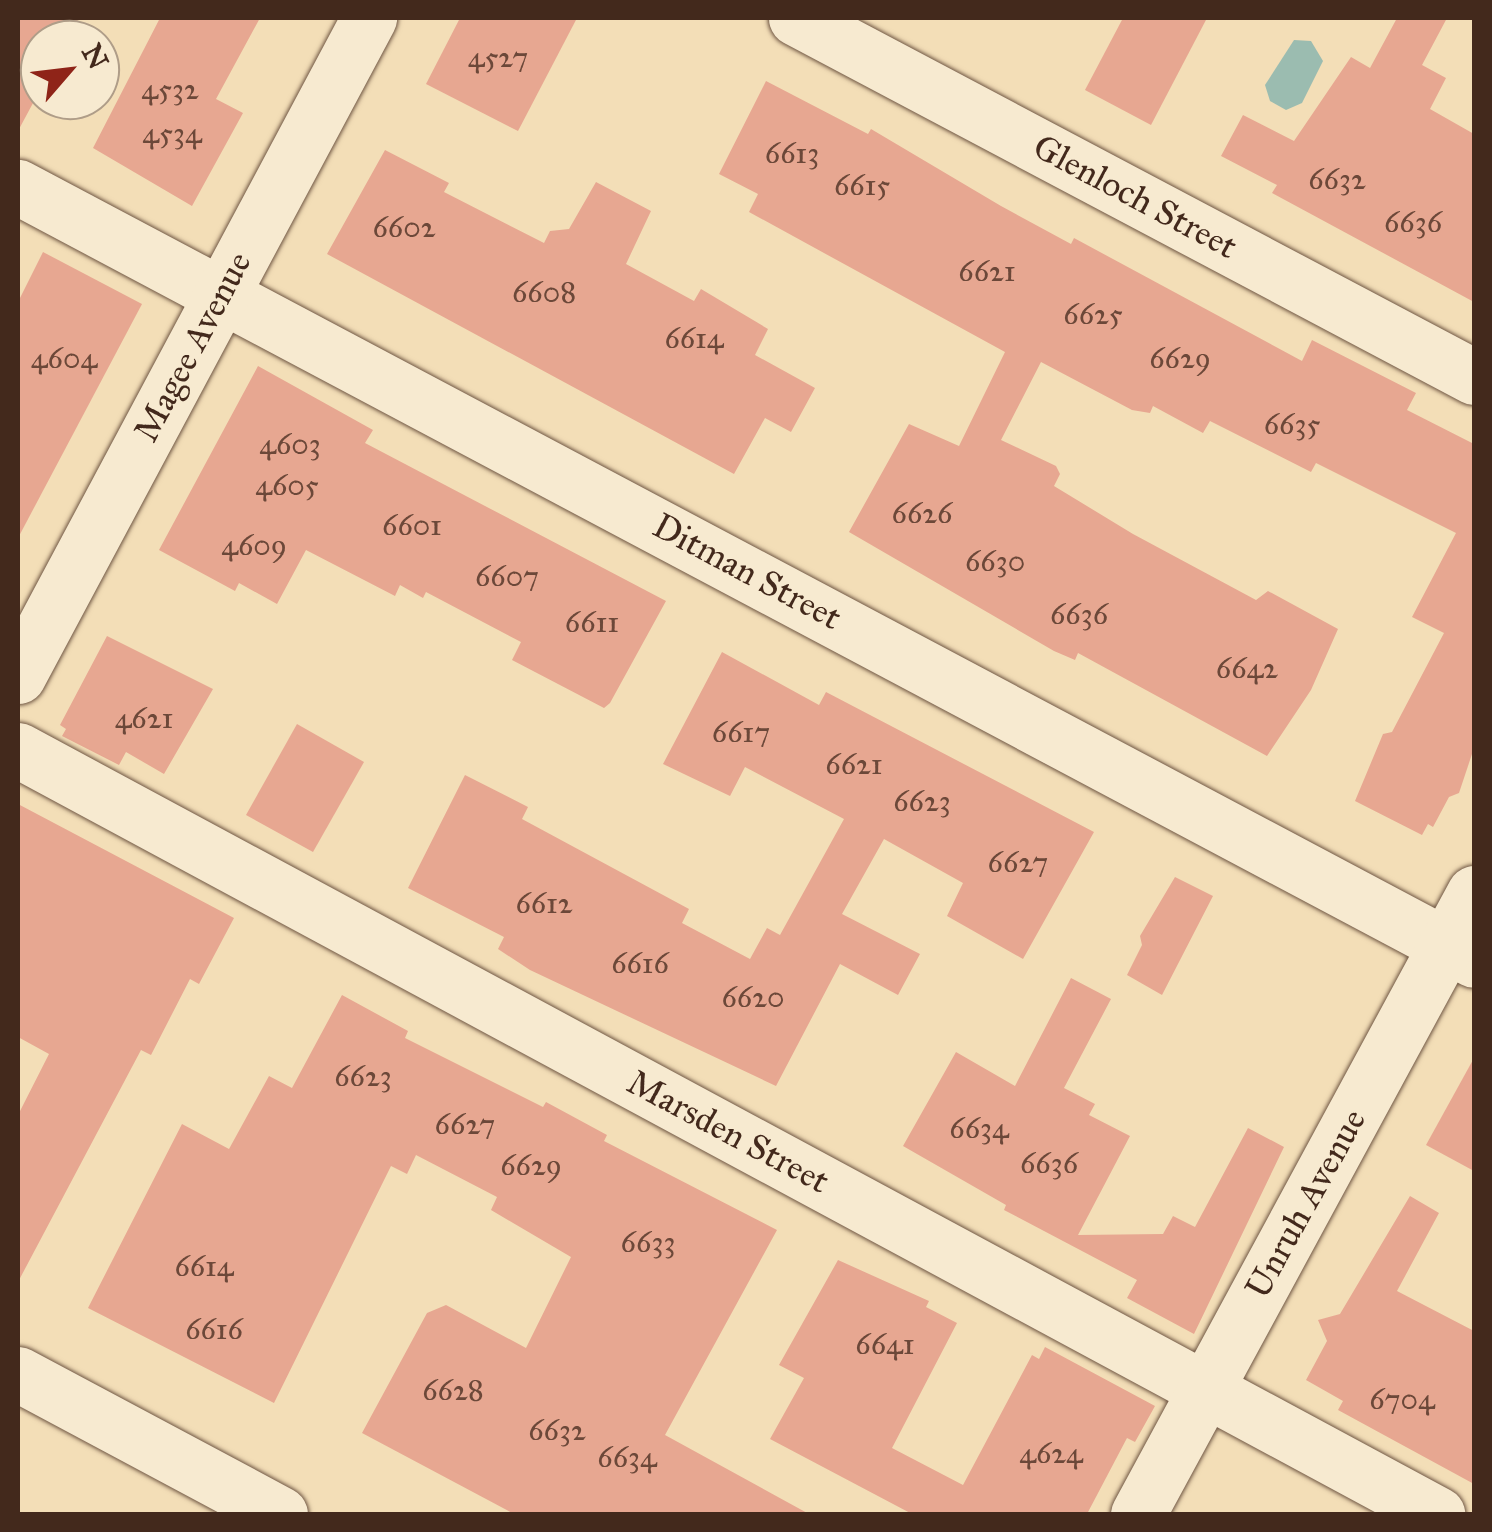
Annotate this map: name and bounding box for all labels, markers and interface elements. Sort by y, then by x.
north arrow [20,20,120,120]
text: N [74,38,116,75]
house number: 4527 [468,39,528,75]
house number: 4532 [141,71,199,107]
house number: 4534 [142,115,202,151]
street label: Glenloch Street [1026,126,1244,268]
house number: 6613 [765,135,819,171]
house number: 6632 [1308,161,1366,197]
house number: 6615 [834,167,890,203]
house number: 6636 [1384,204,1442,240]
house number: 6602 [372,209,436,245]
street label: Magee Avenue [125,245,261,449]
house number: 6621 [958,253,1016,289]
house number: 6608 [512,274,576,310]
house number: 6625 [1063,296,1123,332]
house number: 6614 [664,320,724,356]
house number: 4604 [31,340,97,376]
house number: 6629 [1149,340,1211,376]
house number: 6635 [1264,406,1320,442]
house number: 4603 [259,426,321,462]
house number: 4605 [255,467,319,503]
house number: 6626 [892,495,952,531]
street label: Ditman Street [646,505,848,639]
house number: 6601 [382,507,442,543]
house number: 4609 [221,527,287,563]
house number: 6630 [965,543,1025,579]
house number: 6607 [475,558,539,594]
house number: 6636 [1050,596,1108,632]
house number: 6611 [565,604,619,640]
house number: 6642 [1216,650,1278,686]
house number: 4621 [115,700,173,736]
house number: 6617 [712,714,770,750]
house number: 6621 [825,746,883,782]
house number: 6623 [893,783,951,819]
house number: 6627 [988,844,1048,880]
house number: 6612 [515,885,573,921]
house number: 6616 [611,945,669,981]
house number: 6620 [721,979,785,1015]
house number: 6623 [334,1058,392,1094]
street label: Marsden Street [620,1061,836,1203]
street label: Unruh Avenue [1237,1102,1375,1306]
house number: 6627 [435,1106,495,1142]
house number: 6634 [949,1110,1009,1146]
house number: 6636 [1020,1145,1078,1181]
house number: 6629 [500,1147,562,1183]
house number: 6633 [621,1224,675,1260]
house number: 6614 [174,1248,234,1284]
house number: 6616 [185,1311,243,1347]
house number: 6641 [855,1326,915,1362]
house number: 6628 [422,1372,484,1408]
house number: 6704 [1369,1381,1435,1417]
house number: 6632 [528,1412,586,1448]
house number: 4624 [1019,1435,1083,1471]
house number: 6634 [597,1439,657,1475]

